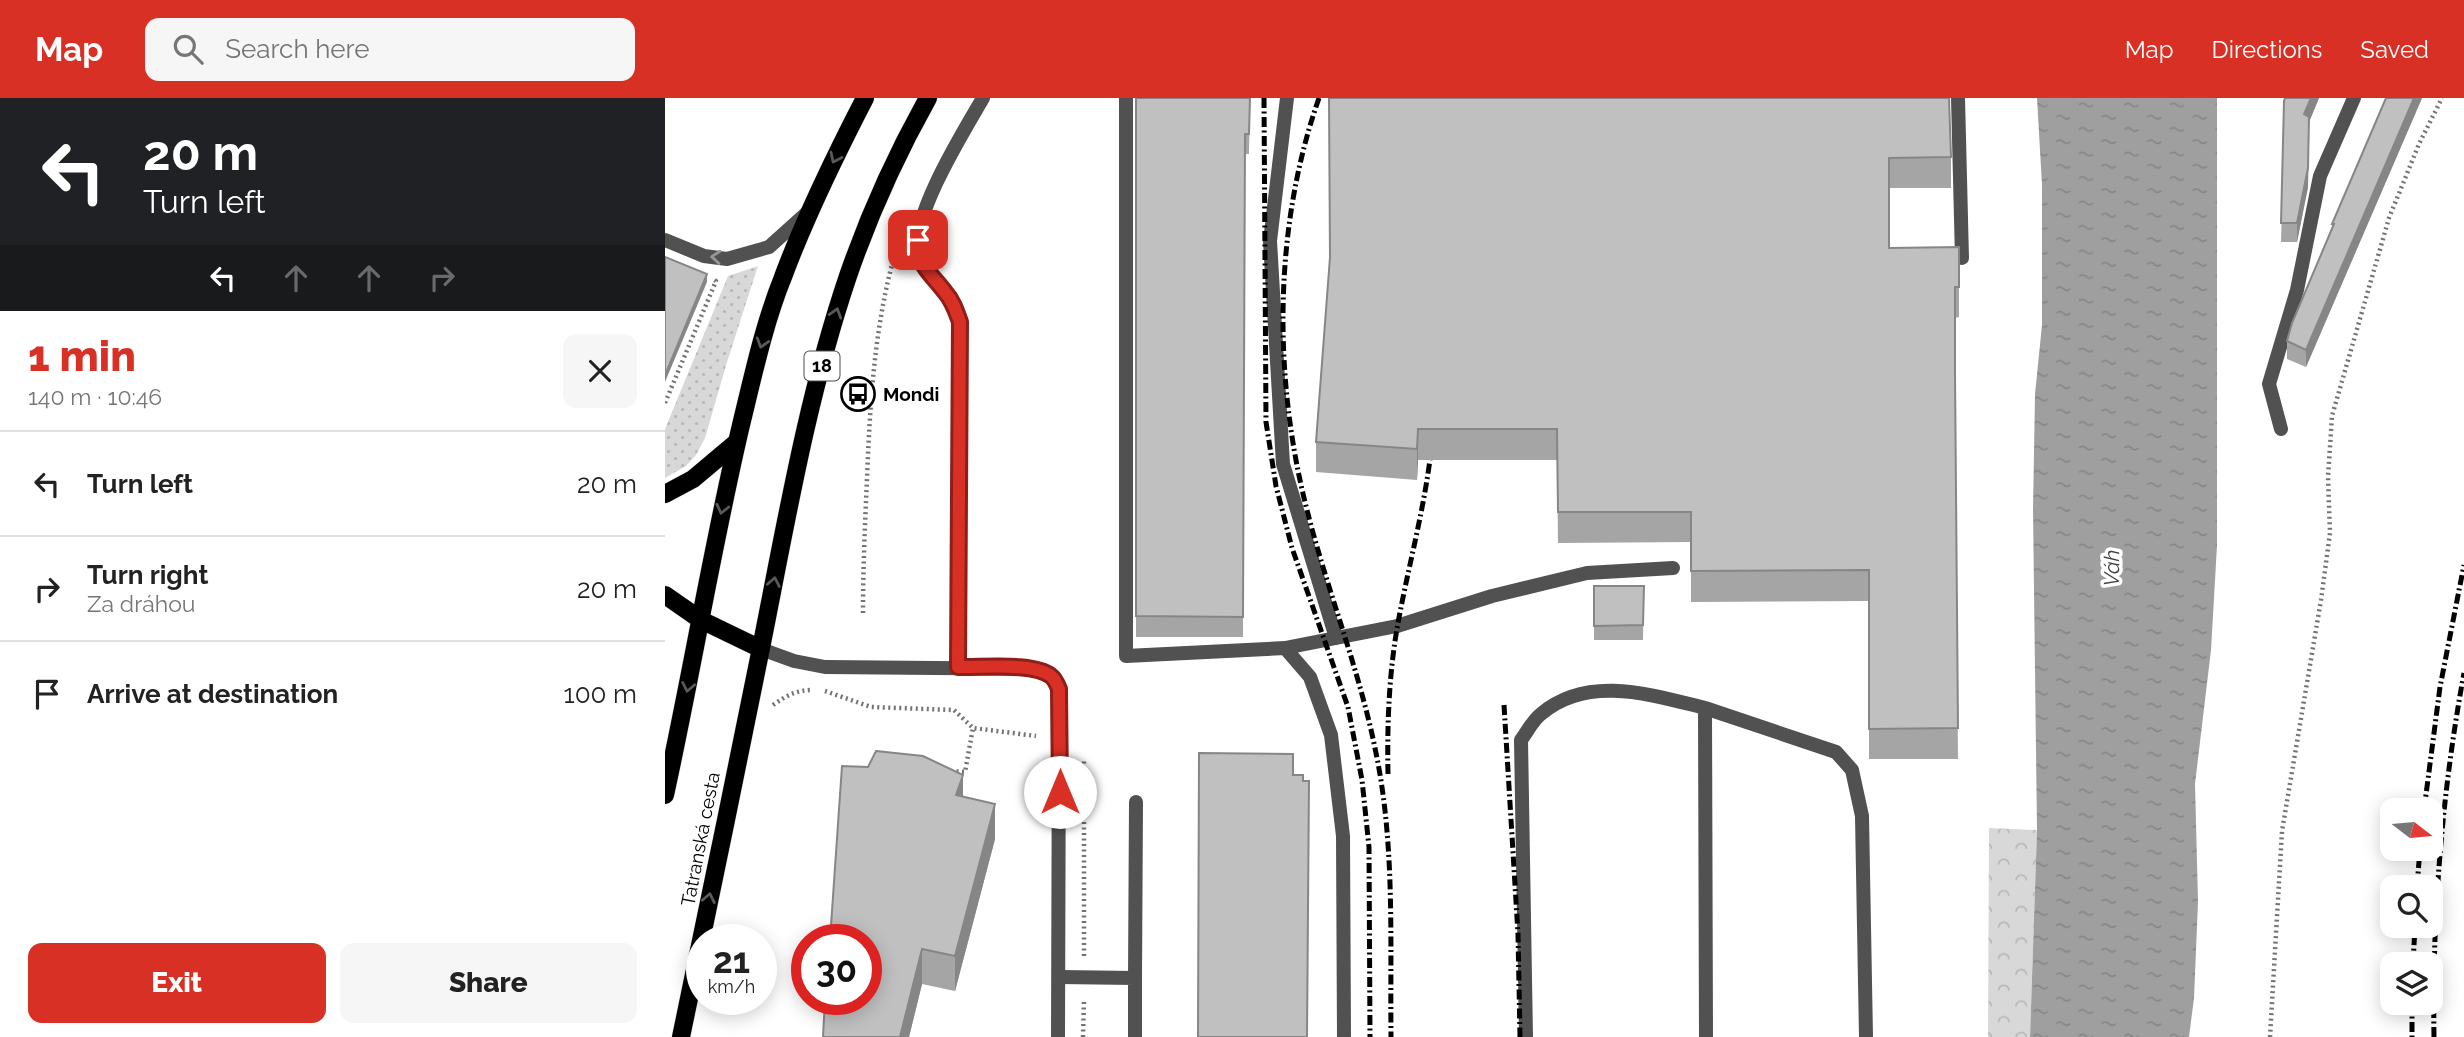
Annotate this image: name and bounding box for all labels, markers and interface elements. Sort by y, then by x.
search box [145,18,635,81]
text: Map [35,30,103,69]
icon: search [169,30,207,68]
text: Search here [225,34,370,64]
text: Map [2125,35,2174,64]
text: Directions [2212,35,2322,64]
text: Saved [2360,35,2429,64]
text: 20 m [143,124,258,181]
icon: left [28,126,119,217]
one-way arrow [829,151,843,163]
text: Turn left [143,183,265,220]
pin [888,210,948,270]
icon: arrive [899,221,937,259]
one-way arrow [710,250,721,265]
icon: left [204,259,242,297]
icon: ahead [277,259,315,297]
icon: ahead [350,259,388,297]
icon: right [423,259,461,297]
one-way arrow [828,308,843,320]
text: 1 min [28,332,136,381]
button: close [563,334,637,408]
one-way arrow [756,337,771,349]
road number: 18 [805,352,839,380]
bus stop icon: Mondi [839,375,877,413]
text: 140 m · 10:46 [28,383,162,410]
place label: Mondi [883,383,939,405]
icon: left [28,465,66,503]
text: Turn left [87,469,193,499]
text: 20 m [577,469,637,499]
one-way arrow [716,503,730,515]
water label: Váh [2099,549,2124,587]
text: Turn right [87,560,208,590]
icon: right [28,570,66,608]
text: 20 m [577,574,637,604]
one-way arrow [765,576,780,588]
text: Za dráhou [87,590,196,617]
icon: arrive [28,675,66,713]
text: Arrive at destination [87,679,338,709]
text: 100 m [564,679,637,709]
one-way arrow [681,681,696,693]
position arrow [1023,755,1097,829]
street label: Tatranská cesta [676,770,724,908]
north arrow [2380,798,2443,861]
map controls [2380,798,2443,1015]
button: search [2380,875,2443,938]
one-way arrow [701,892,716,904]
speed limit sign: 30 [791,924,882,1015]
text: 21 [713,940,750,981]
button: Exit [28,943,326,1023]
button: Share [340,943,637,1023]
button: layers [2380,952,2443,1015]
text: km/h [708,976,755,997]

